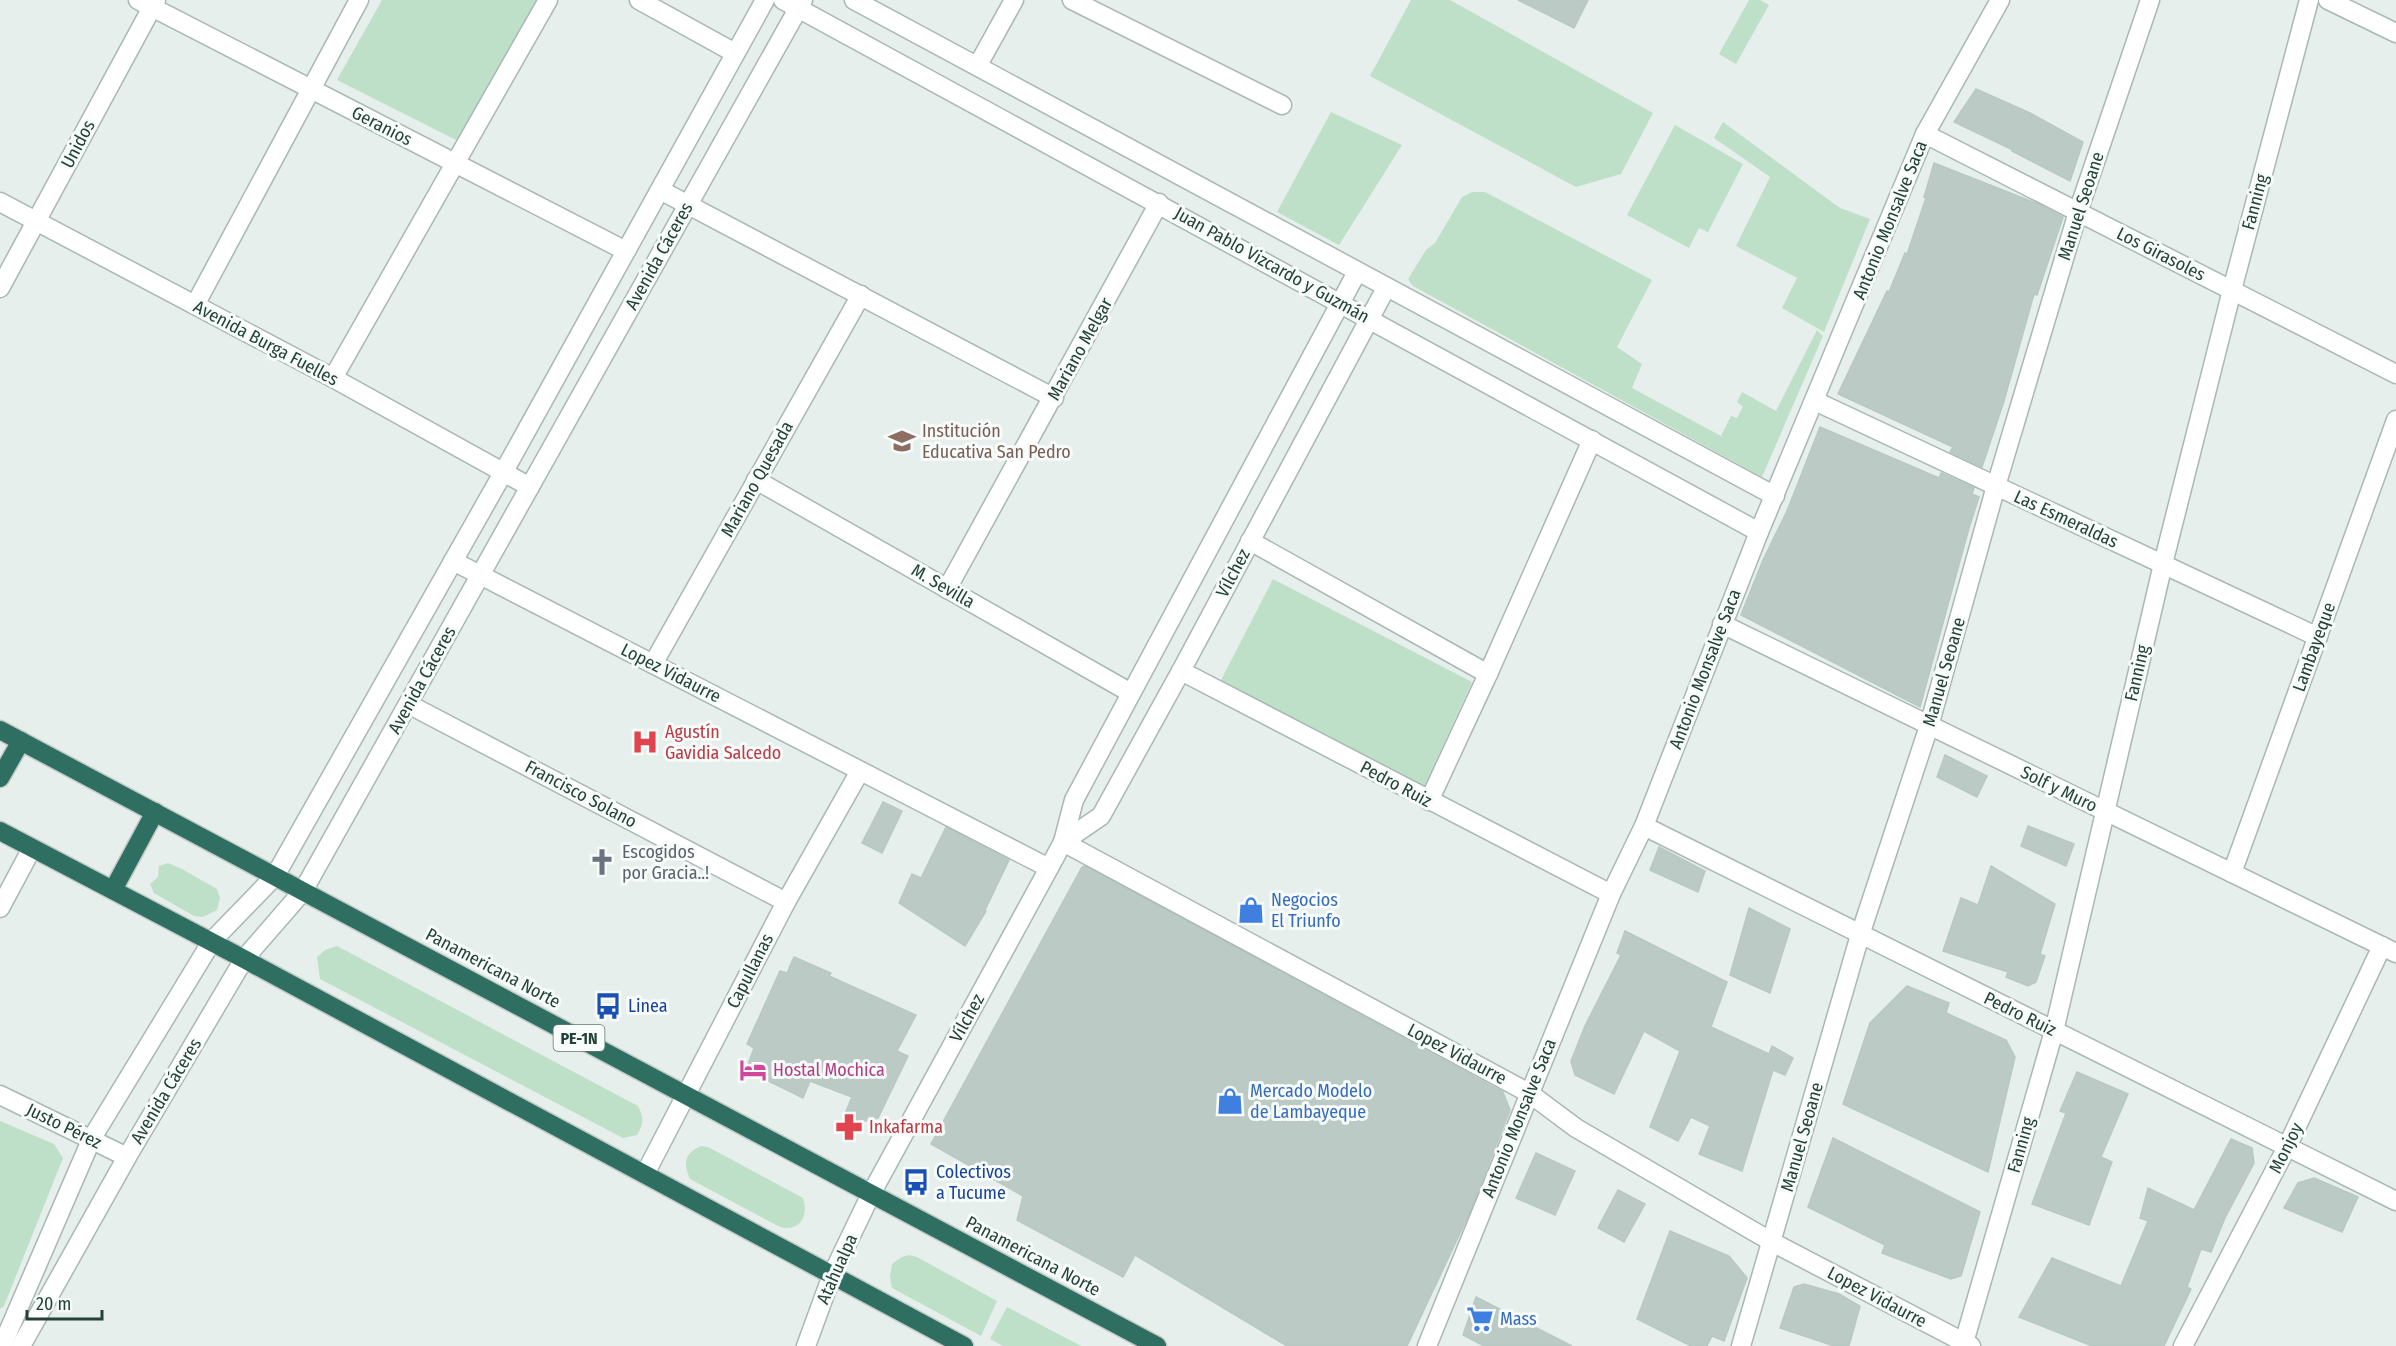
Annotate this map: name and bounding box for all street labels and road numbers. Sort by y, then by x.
street label: Geranios [348,101,416,151]
street label: Unidos [56,116,100,172]
street label: Antonio Monsalve Saca [1848,137,1932,303]
street label: Manuel Seoane [2053,149,2109,263]
street label: Fanning [2237,171,2273,232]
street label: Avenida Cáceres [620,198,698,314]
street label: Juan Pablo Vizcardo y Guzmán [1171,202,1373,328]
street label: Los Girasoles [2113,222,2209,286]
street label: Mariano Melgar [1043,293,1118,404]
street label: Avenida Burga Fuelles [190,295,343,391]
street label: Mariano Quesada [716,417,798,541]
street label: Las Esmeraldas [2010,485,2122,553]
street label: Vílchez [1211,545,1255,601]
street label: M. Sevilla [907,559,979,613]
street label: Antonio Monsalve Saca [1664,586,1746,752]
street label: Lambayeque [2288,599,2340,695]
street label: Manuel Seoane [1918,615,1970,729]
street label: Avenida Cáceres [383,622,461,738]
street label: Lopez Vidaurre [617,638,725,708]
street label: Fanning [2120,642,2154,703]
street label: Francisco Solano [521,755,641,833]
street label: Pedro Ruiz [1357,756,1435,812]
street label: Solf y Muro [2017,761,2101,817]
street label: Panamericana Norte [422,923,564,1013]
street label: Capullanas [722,930,778,1012]
street label: Pedro Ruiz [1980,987,2060,1041]
street label: Vílchez [945,990,989,1046]
street label: Lopez Vidaurre [1404,1019,1510,1089]
road number: PE-1N [554,1025,604,1051]
street label: Avenida Cáceres [126,1034,206,1148]
street label: Antonio Monsalve Saca [1477,1035,1561,1201]
street label: Manuel Seoane [1776,1080,1828,1194]
street label: Justo Pérez [23,1098,105,1154]
street label: Fanning [2003,1114,2040,1175]
street label: Monjoy [2264,1119,2308,1177]
street label: Panamericana Norte [962,1211,1104,1301]
street label: Atahualpa [812,1230,862,1308]
street label: Lopez Vidaurre [1824,1262,1930,1332]

